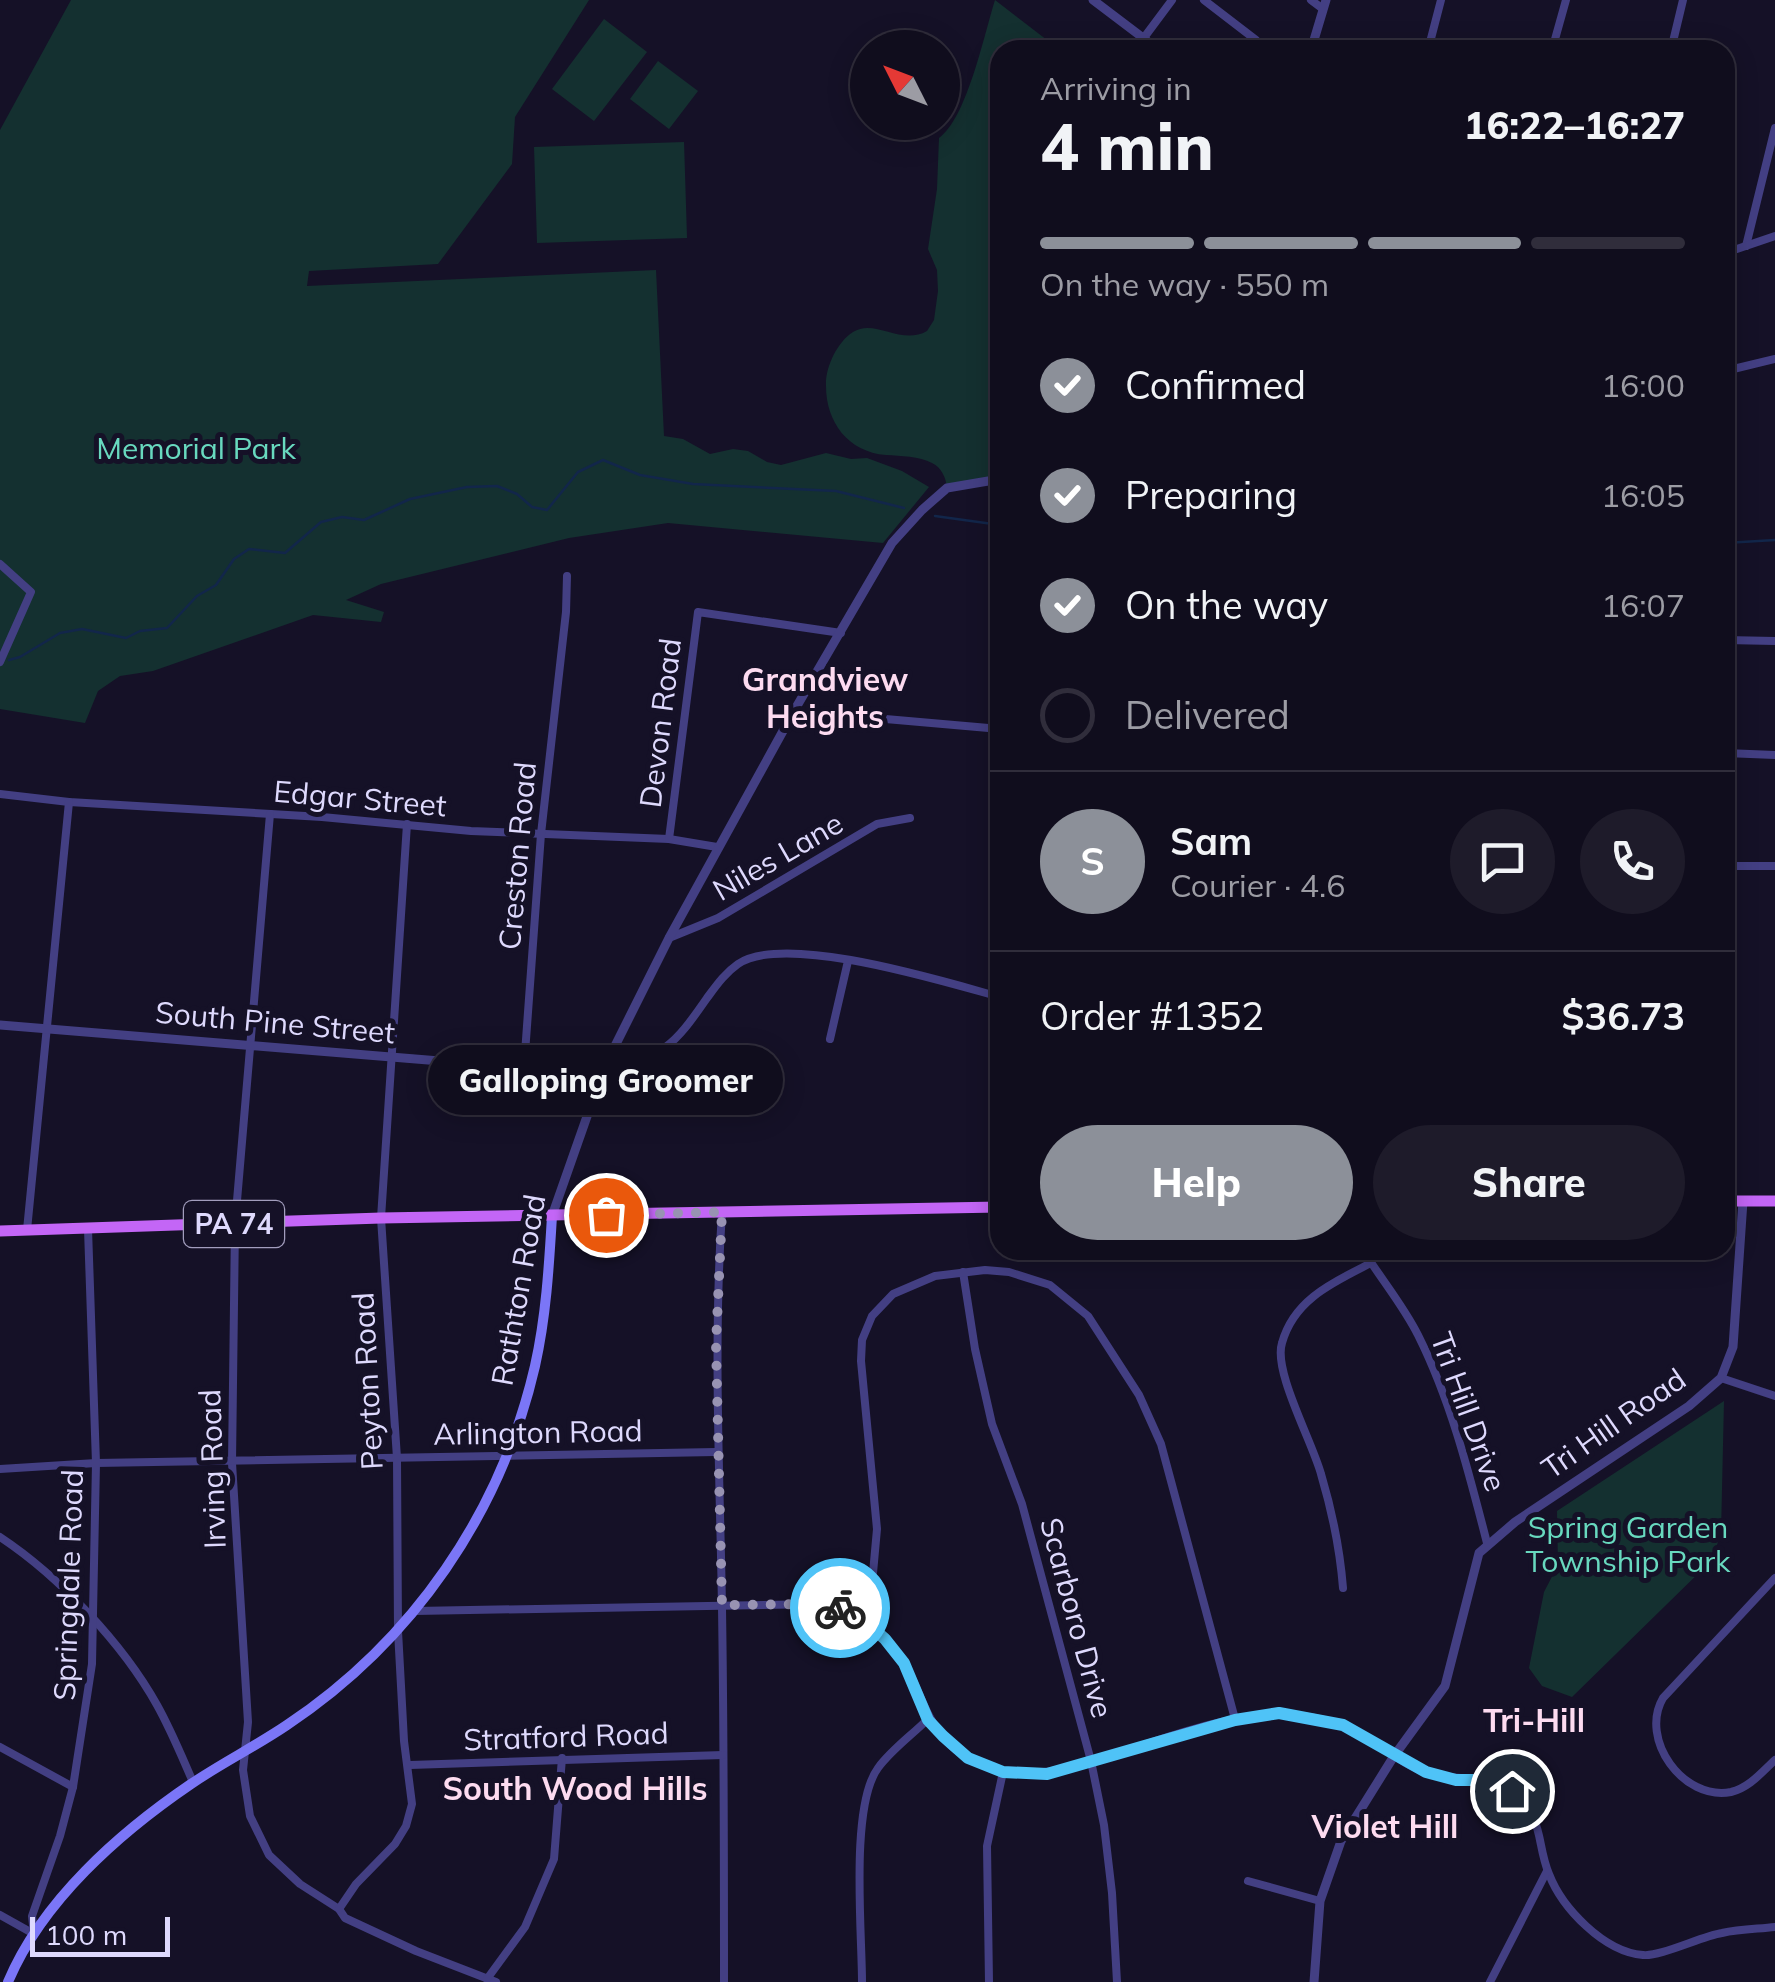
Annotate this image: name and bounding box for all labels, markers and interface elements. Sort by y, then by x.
north arrow [850,30,960,140]
map controls [850,30,960,140]
text: Arriving in [1040,68,1192,108]
text: 16:22–16:27 [1464,101,1685,149]
text: 4 min [1040,105,1214,186]
text: On the way · 550 m [1040,264,1329,304]
icon: check [1040,358,1095,413]
text: Confirmed [1125,361,1306,409]
text: 16:00 [1601,365,1685,405]
park label: Memorial Park [96,429,296,467]
icon: check [1040,468,1095,523]
text: Preparing [1125,471,1297,519]
text: 16:05 [1601,475,1685,515]
icon: check [1040,578,1095,633]
text: On the way [1125,581,1328,629]
text: 16:07 [1601,585,1685,625]
street label: Devon Road [631,636,689,810]
district label: Grandview Heights [742,659,908,736]
text: Delivered [1125,691,1290,739]
street label: Creston Road [490,760,544,952]
street label: Edgar Street [272,772,448,824]
street label: Niles Lane [706,804,849,909]
button: chat [1450,809,1555,914]
button: phone [1580,809,1685,914]
text: Sam [1170,817,1252,865]
text: S [1080,837,1105,885]
text: Courier · 4.6 [1170,865,1346,905]
text: Order #1352 [1040,992,1264,1040]
text: $36.73 [1562,992,1685,1040]
street label: South Pine Street [154,993,396,1051]
callout: Galloping Groomer [428,1045,784,1115]
text: Galloping Groomer [458,1060,753,1100]
button: Help [1040,1125,1353,1240]
button: Share [1373,1125,1685,1240]
pin [564,1173,649,1258]
icon: bag [579,1188,634,1243]
street label: Rathton Road [483,1191,554,1388]
road number: PA 74 [184,1201,284,1247]
street label: Peyton Road [343,1291,391,1471]
street label: Tri Hill Drive [1423,1327,1515,1496]
street label: Tri Hill Road [1534,1360,1693,1487]
street label: Irving Road [190,1389,234,1549]
street label: Arlington Road [433,1411,643,1453]
street label: Springdale Road [45,1469,91,1701]
park label: Spring Garden Township Park [1526,1508,1731,1580]
street label: Scarboro Drive [1032,1514,1122,1722]
courier [790,1558,890,1658]
icon: bike [813,1581,868,1636]
district label: Tri-Hill [1483,1700,1585,1740]
street label: Stratford Road [463,1713,669,1759]
pin [1470,1749,1555,1834]
icon: home [1485,1764,1540,1819]
district label: South Wood Hills [442,1768,708,1808]
district label: Violet Hill [1311,1806,1458,1846]
scale bar [30,1912,170,1956]
text: 100 m [45,1917,127,1952]

